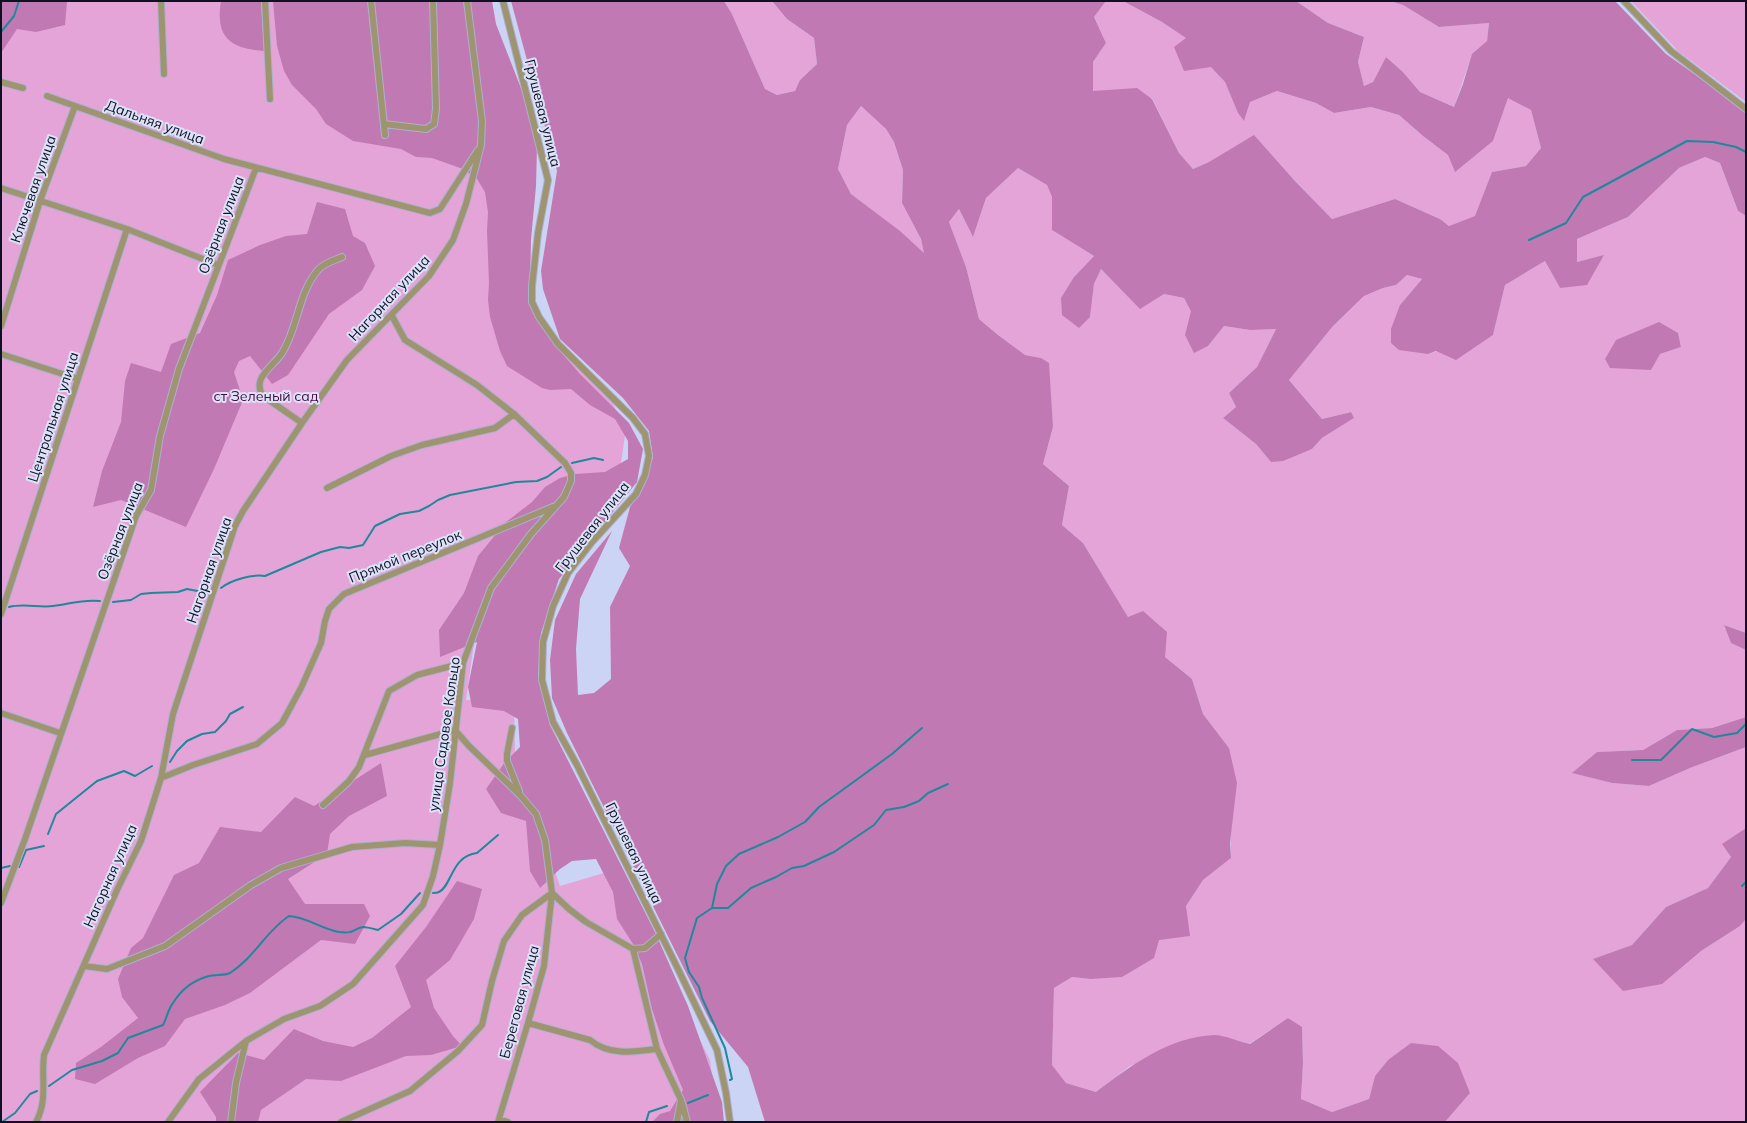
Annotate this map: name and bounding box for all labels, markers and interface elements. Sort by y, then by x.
street label: Грушевая улица [521,57,565,169]
street label: Дальняя улица [103,96,207,148]
street label: Ключевая улица [6,133,60,245]
street label: Озёрная улица [194,174,248,276]
street label: Нагорная улица [344,251,434,345]
street label: Центральная улица [23,350,83,484]
park label: ст Зеленый сад [214,387,319,405]
street label: Грушевая улица [551,478,633,576]
street label: Озёрная улица [93,480,147,582]
street label: Нагорная улица [182,514,236,626]
street label: Прямой переулок [346,525,464,587]
street label: улица Садовое Кольцо [424,655,464,813]
street label: Грушевая улица [602,799,666,907]
street label: Нагорная улица [79,822,141,930]
street label: Береговая улица [495,943,543,1061]

